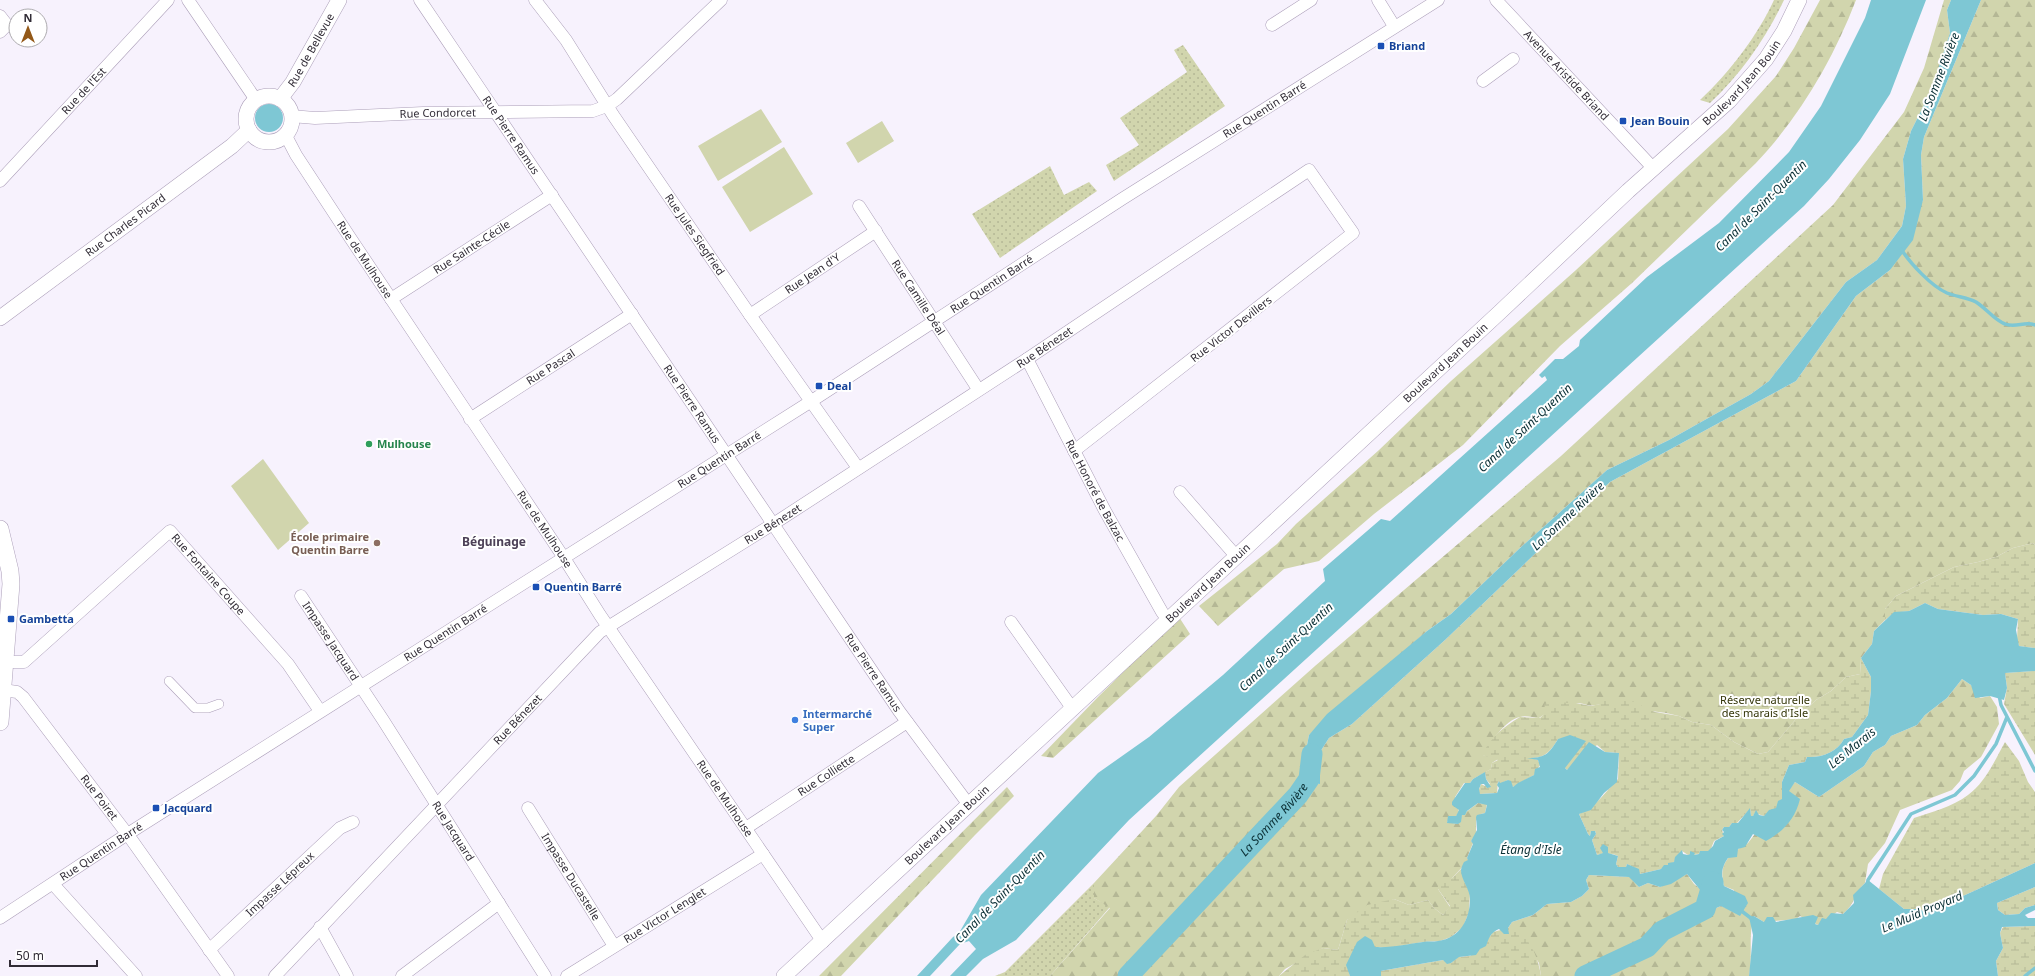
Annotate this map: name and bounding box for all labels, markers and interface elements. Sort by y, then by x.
north arrow [8,8,48,48]
text: N [24,10,32,25]
street label: Rue de Bellevue [284,10,337,90]
street label: Avenue Aristide Briand [1521,27,1613,123]
water label: La Somme Rivière [1914,30,1963,124]
street label: Boulevard Jean Bouin [1699,37,1783,128]
place label: Briand [1389,38,1425,53]
marker: Briand [1376,41,1386,51]
street label: Rue de l'Est [58,64,109,117]
street label: Rue Quentin Barré [1220,77,1309,141]
street label: Rue Pierre Ramus [480,93,543,177]
street label: Rue Condorcet [399,104,476,121]
place label: Jean Bouin [1630,113,1690,128]
marker: Jean Bouin [1618,116,1628,126]
water label: Canal de Saint-Quentin [1711,156,1810,255]
street label: Rue Charles Picard [82,190,168,259]
street label: Rue Jules Siegfried [662,190,729,278]
street label: Rue Sainte-Cécile [430,216,513,277]
street label: Rue de Mulhouse [334,218,396,301]
street label: Rue Jean d'Y [782,249,843,297]
street label: Rue Quentin Barré [947,251,1036,316]
street label: Rue Camille Déal [889,257,949,338]
street label: Rue Victor Devillers [1187,292,1275,365]
street label: Boulevard Jean Bouin [1399,319,1491,405]
street label: Rue Bénezet [1013,323,1075,371]
street label: Rue Pascal [523,345,578,388]
street label: Rue Pierre Ramus [661,361,724,446]
place label: Deal [827,378,852,393]
water label: Canal de Saint-Quentin [1474,379,1576,476]
marker: Deal [814,381,824,391]
street label: Rue Quentin Barré [674,427,764,491]
place label: Mulhouse [377,436,431,451]
street label: Rue Honoré de Balzac [1063,437,1129,544]
marker: Mulhouse [364,439,374,449]
water label: La Somme Rivière [1528,477,1608,554]
street label: Rue de Mulhouse [514,487,576,570]
street label: Rue Bénezet [741,500,804,547]
place label: École primaire Quentin Barre [291,529,369,557]
street label: Rue Fontaine Coupe [169,530,249,618]
district label: Béguinage [462,533,526,550]
marker: École primaire Quentin Barre [372,538,382,548]
street label: Boulevard Jean Bouin [1162,540,1253,626]
place label: Quentin Barré [544,579,622,594]
marker: Quentin Barré [531,582,541,592]
street label: Impasse Jacquard [300,598,363,683]
water label: Canal de Saint-Quentin [1235,598,1337,695]
street label: Rue Quentin Barré [401,600,490,664]
place label: Gambetta [19,611,74,626]
marker: Gambetta [6,614,16,624]
street label: Rue Pierre Ramus [842,630,905,715]
street label: Rue Bénezet [489,690,545,748]
park label: Réserve naturelle des marais d'Isle [1720,692,1810,720]
place label: Intermarché Super [803,706,873,734]
marker: Intermarché Super [790,715,800,725]
water label: Les Marais [1824,723,1879,772]
street label: Rue Colliette [795,751,857,799]
street label: Rue de Mulhouse [694,757,757,839]
street label: Rue Poiret [78,771,122,823]
water label: La Somme Rivière [1236,779,1312,860]
street label: Boulevard Jean Bouin [901,782,992,868]
street label: Rue Jacquard [429,798,478,863]
place label: Jacquard [163,800,212,815]
marker: Jacquard [151,803,161,813]
street label: Rue Quentin Barré [57,819,145,884]
street label: Impasse Ducastelle [538,830,604,923]
water label: Étang d'Isle [1500,841,1562,858]
water label: Canal de Saint-Quentin [951,846,1049,947]
street label: Impasse Lépreux [242,848,317,919]
street label: Rue Victor Lenglet [620,884,708,946]
water label: Le Muid Proyard [1879,886,1966,936]
scale bar [10,942,97,968]
text: 50 m [16,947,44,964]

